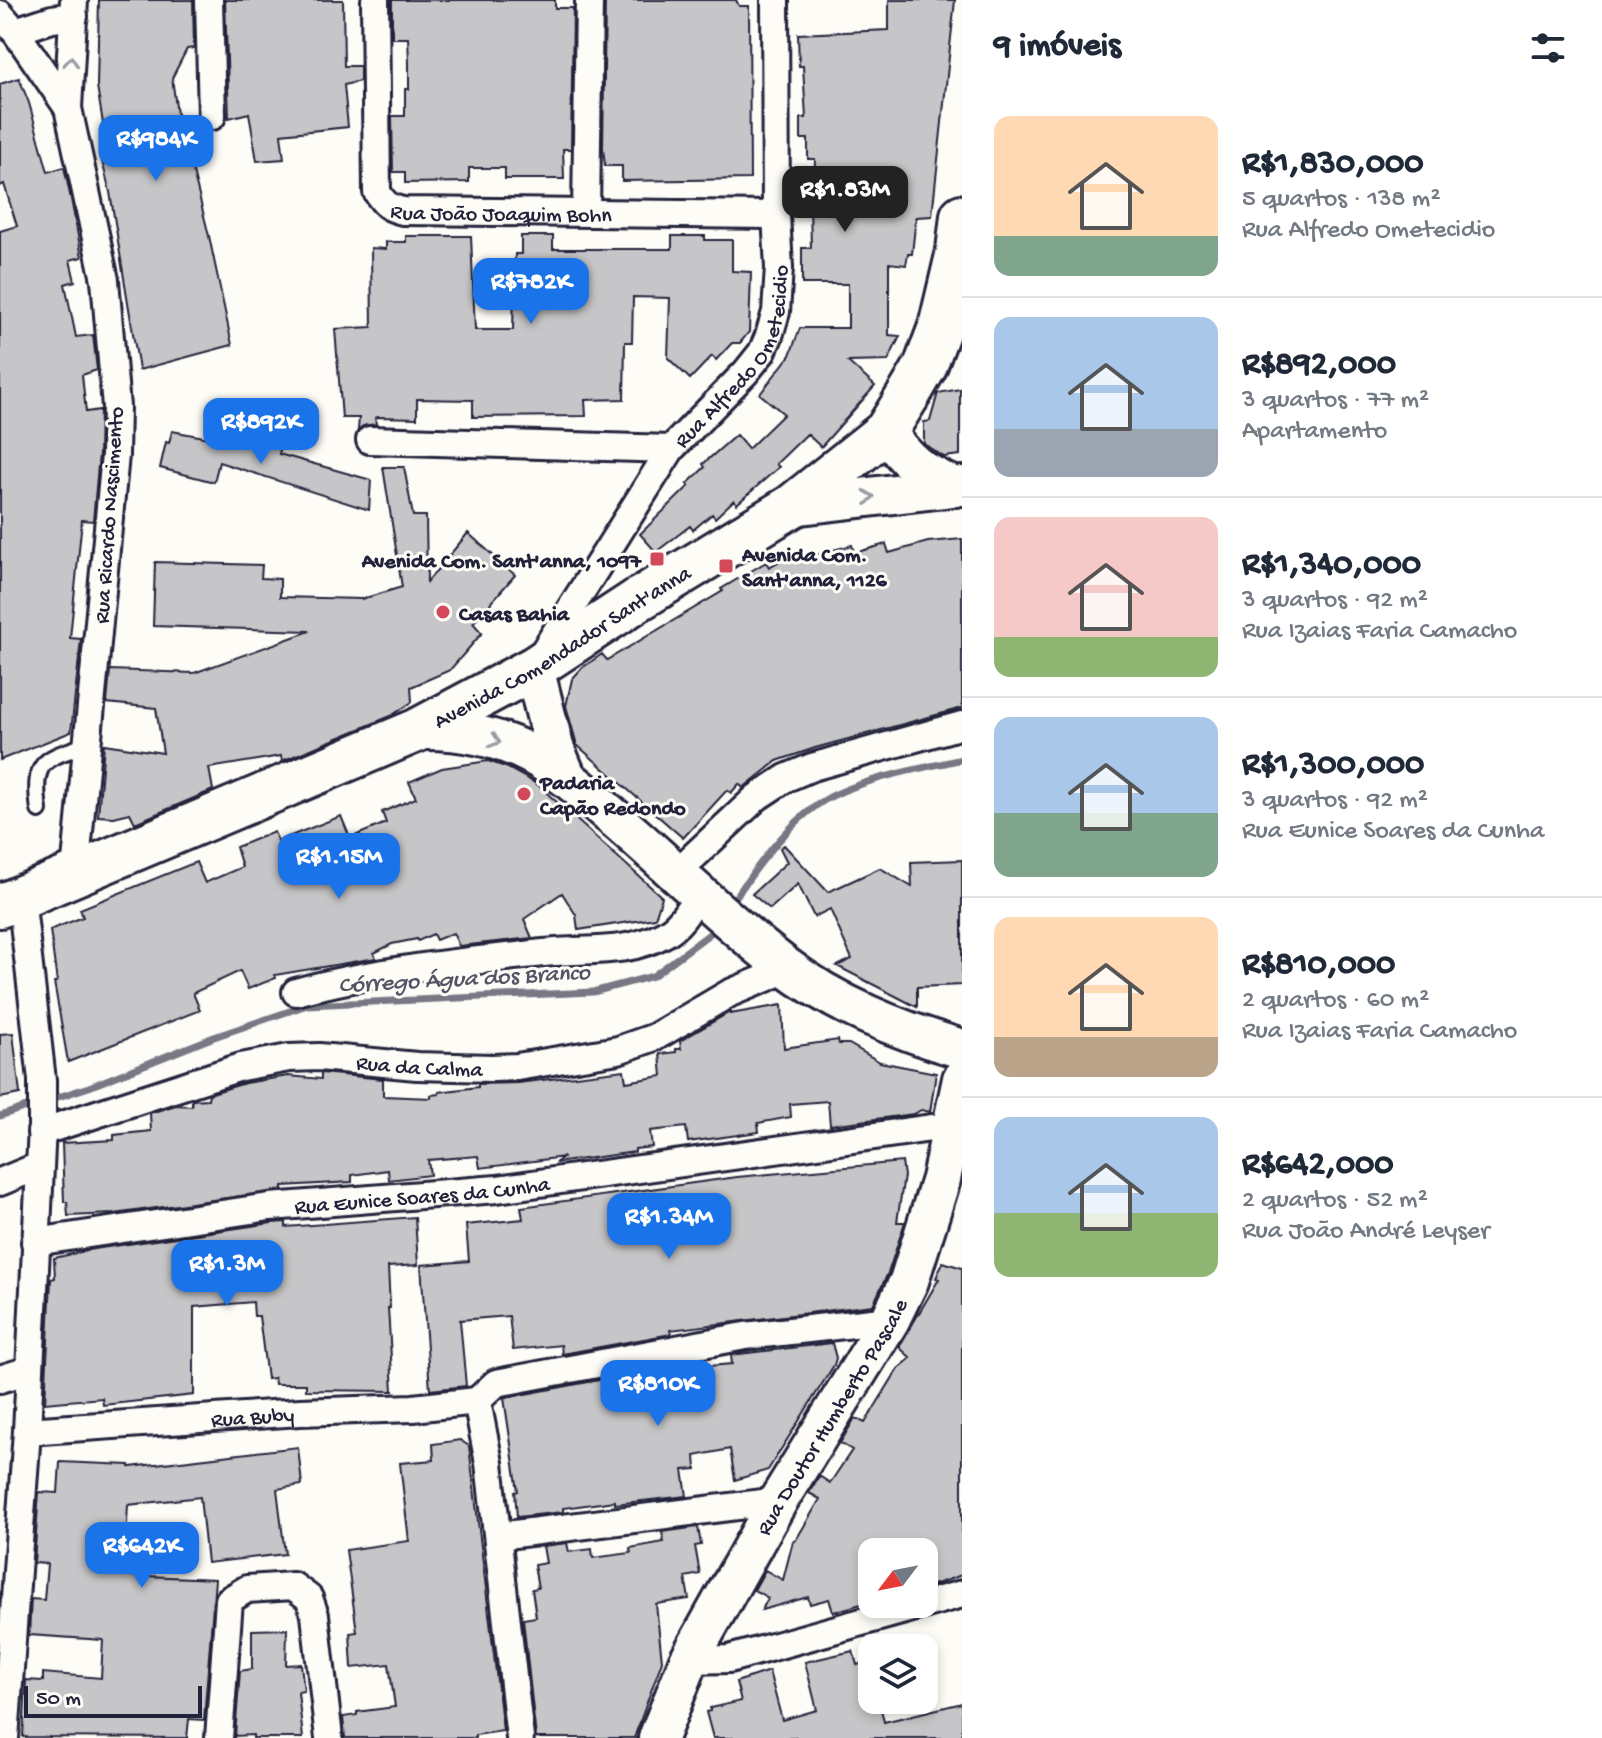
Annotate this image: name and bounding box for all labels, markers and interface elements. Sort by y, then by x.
icon: filters [1526,26,1570,70]
text: 9 imóveis [994,28,1121,68]
one-way arrow [62,55,79,68]
pin: R$984K [91,115,221,183]
text: R$984K [116,125,196,156]
text: R$1,830,000 [1242,145,1424,185]
icon: home [1058,148,1154,244]
pin: R$1.83M [771,166,919,234]
text: R$1.83M [800,176,890,207]
text: 5 quartos · 138 m² [1242,185,1441,216]
street label: Rua João Joaquim Bohn [387,199,612,230]
text: Rua Alfredo Ometecidio [1242,216,1495,247]
pin: R$782K [466,258,596,326]
street label: Rua Alfredo Ometecidio [670,264,796,455]
text: R$782K [491,268,571,299]
text: R$892,000 [1242,346,1396,386]
icon: home [1058,349,1154,445]
text: 3 quartos · 77 m² [1242,386,1429,417]
pin: R$892K [196,398,326,466]
street label: Rua Ricardo Nascimento [90,406,132,625]
text: R$892K [221,408,301,439]
text: Apartamento [1242,417,1387,448]
one-way arrow [863,489,876,506]
place label: Avenida Com. Sant'anna, 1126 [741,544,887,595]
text: R$1,340,000 [1242,546,1421,586]
icon: home [1058,549,1154,645]
place label: Avenida Com. Sant'anna, 1097 [361,550,643,576]
marker: Avenida Com. Sant'anna, 1097 [648,550,666,568]
marker: Avenida Com. Sant'anna, 1126 [717,557,735,575]
street label: Avenida Comendador Sant'anna [430,561,697,736]
text: 3 quartos · 92 m² [1242,586,1428,617]
marker: Casas Bahia [434,603,452,621]
place label: Casas Bahia [458,603,571,629]
text: Rua Izaias Faria Camacho [1242,617,1517,648]
one-way arrow [488,732,501,748]
text: R$1,300,000 [1242,746,1424,786]
icon: home [1058,749,1154,845]
place label: Padaria Capão Redondo [539,772,686,823]
marker: Padaria Capão Redondo [515,785,533,803]
text: 3 quartos · 92 m² [1242,786,1428,817]
text: Rua Eunice Soares da Cunha [1242,817,1544,848]
pin: R$1.15M [265,833,413,901]
text: R$1.15M [296,843,382,874]
text: R$810,000 [1242,946,1395,986]
icon: home [1058,949,1154,1045]
water label: Córrego Água dos Branco [338,959,592,1002]
text: 2 quartos · 60 m² [1242,986,1429,1017]
text: Rua Izaias Faria Camacho [1242,1017,1517,1048]
street label: Rua da Calma [355,1051,484,1085]
text: R$642,000 [1242,1146,1394,1186]
icon: home [1058,1149,1154,1245]
street label: Rua Eunice Soares da Cunha [294,1173,552,1222]
text: 2 quartos · 52 m² [1242,1186,1428,1217]
pin: R$1.34M [595,1193,743,1261]
text: R$1.34M [625,1203,713,1234]
text: Rua João André Leyser [1242,1217,1489,1248]
pin: R$1.3M [162,1240,292,1308]
text: R$1.3M [189,1250,265,1281]
street label: Rua Doutor Humberto Pascale [752,1295,916,1541]
pin: R$810K [593,1360,723,1428]
text: R$810K [618,1370,698,1401]
street label: Rua Buby [210,1403,295,1435]
pin: R$642K [77,1522,207,1590]
text: R$642K [103,1532,181,1563]
north arrow [858,1538,938,1618]
map controls [858,1538,938,1714]
button: layers [858,1634,938,1714]
scale bar [24,1682,202,1718]
text: 50 m [36,1687,81,1713]

